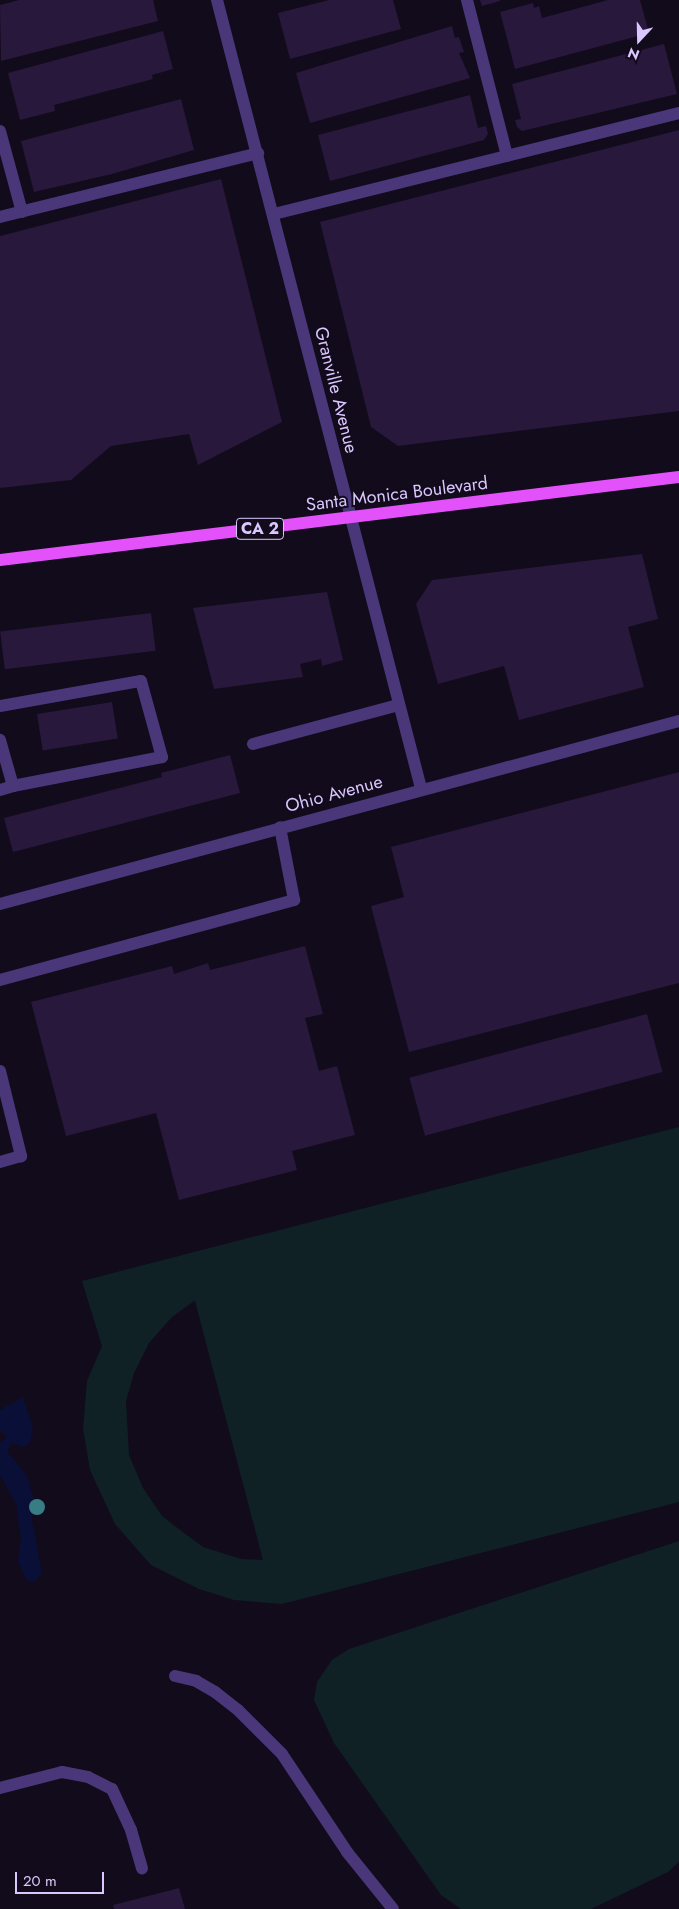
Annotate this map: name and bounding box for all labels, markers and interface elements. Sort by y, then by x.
north arrow [614,15,664,65]
text: N [625,43,642,65]
street label: Granville Avenue [310,324,362,456]
street label: Santa Monica Boulevard [305,472,489,516]
road number: CA 2 [235,516,285,542]
street label: Ohio Avenue [283,771,385,817]
scale bar [18,1862,106,1894]
text: 20 m [23,1870,57,1892]

